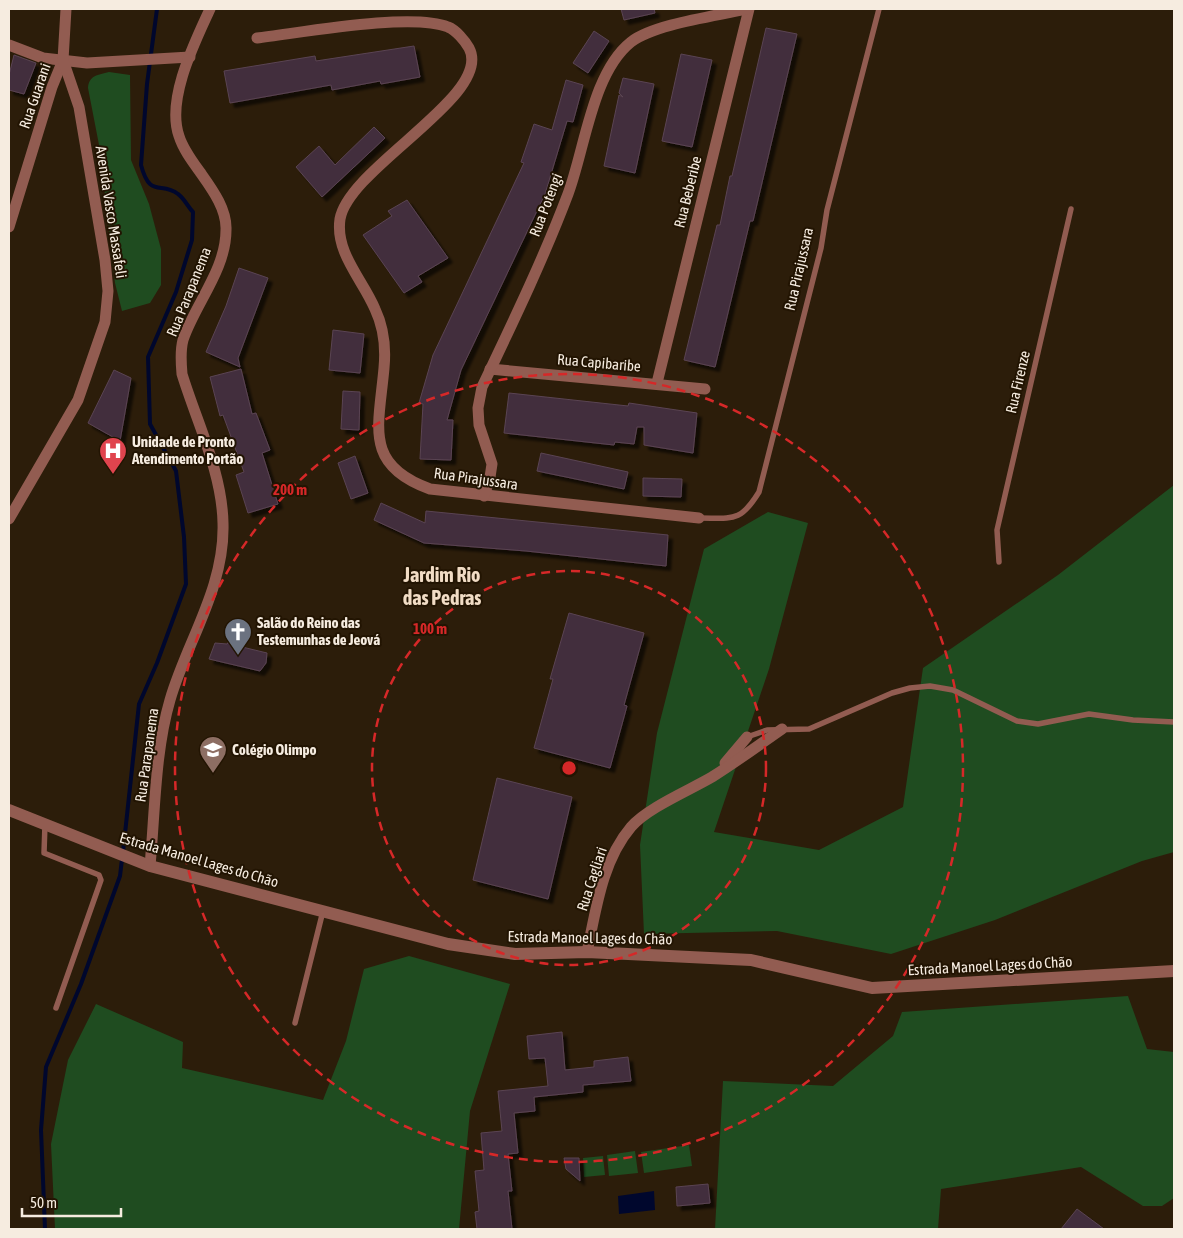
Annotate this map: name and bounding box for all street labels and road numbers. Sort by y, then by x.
street label: Rua Guarani [15,61,54,131]
street label: Avenida Vasco Massafeli [93,144,130,279]
street label: Rua Beberibe [670,154,705,230]
street label: Rua Potengi [526,171,565,239]
street label: Rua Pirajussara [781,226,816,312]
street label: Rua Parapanema [163,245,214,339]
street label: Rua Firenze [1002,349,1033,415]
street label: Rua Capibaribe [556,350,642,375]
street label: Rua Pirajussara [433,464,519,493]
street label: Rua Parapanema [131,707,162,803]
street label: Estrada Manoel Lages do Chão [118,829,281,890]
street label: Rua Cagliari [573,845,610,913]
street label: Estrada Manoel Lages do Chão [507,928,673,947]
street label: Estrada Manoel Lages do Chão [907,953,1073,978]

